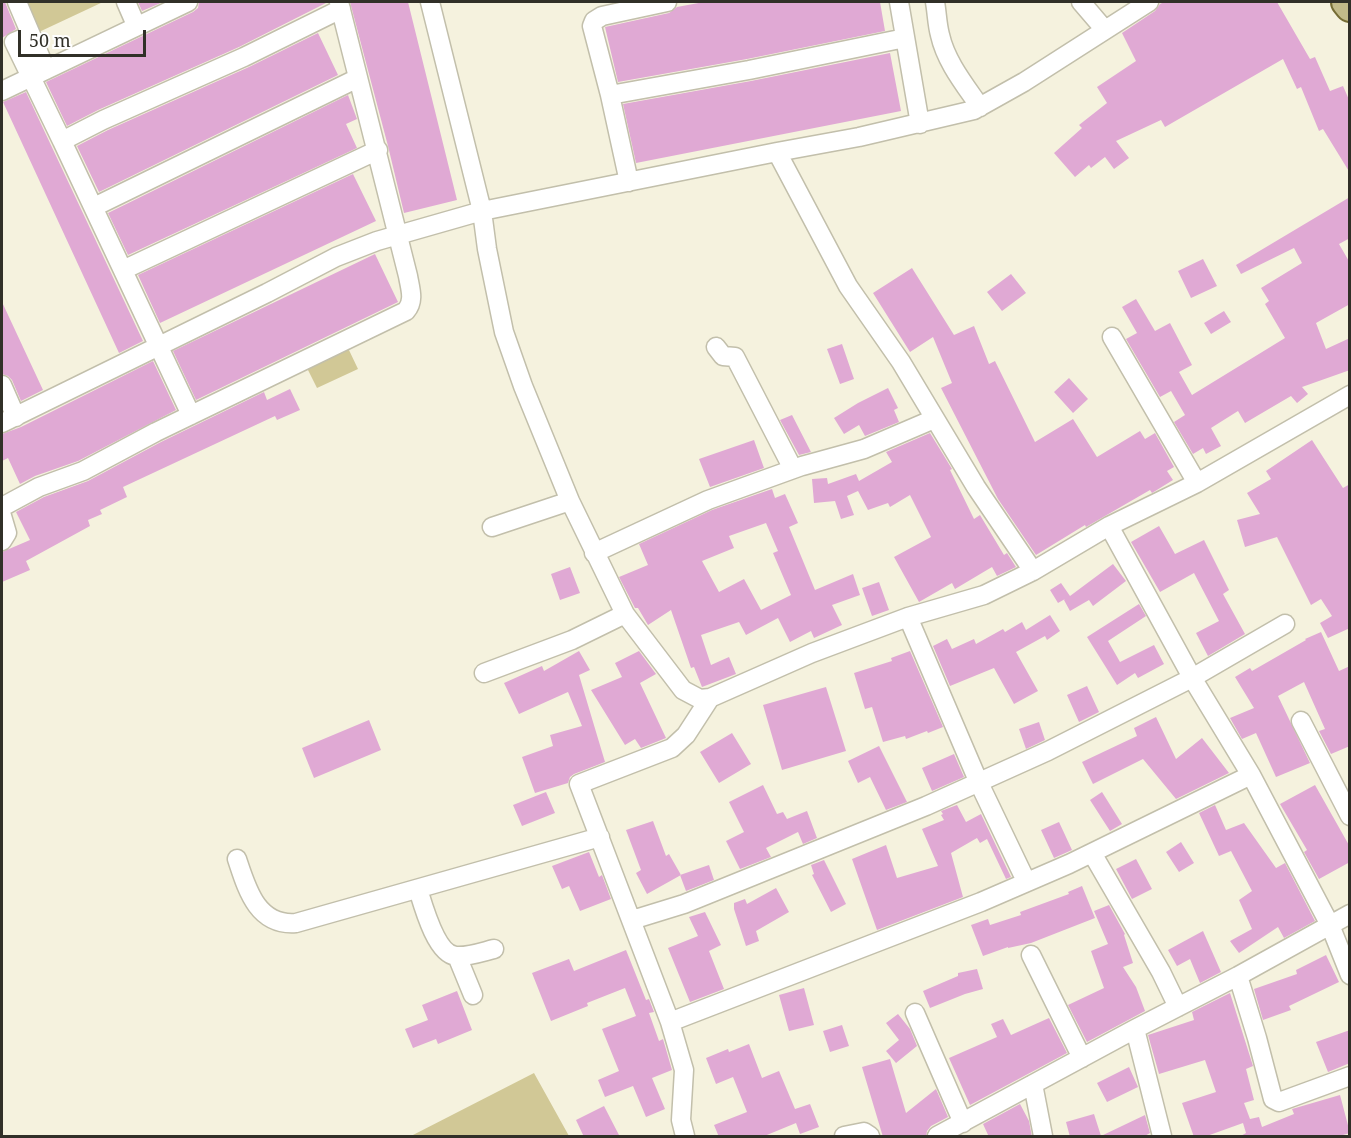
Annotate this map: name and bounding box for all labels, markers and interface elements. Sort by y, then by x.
scale bar [21,18,148,56]
text: 50 m [29,28,71,52]

